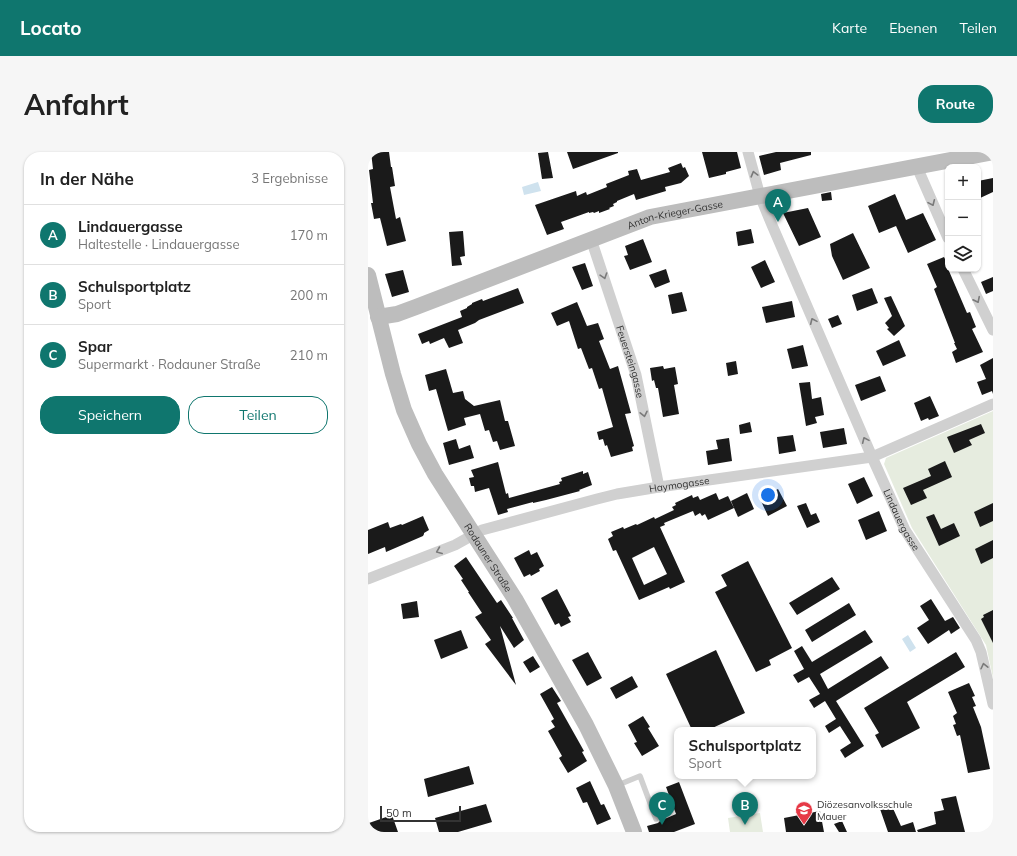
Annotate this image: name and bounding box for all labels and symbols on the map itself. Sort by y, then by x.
one-way arrow [750,171,759,178]
pin: A [765,189,791,222]
street label: Anton-Krieger-Gasse [625,197,724,232]
one-way arrow [927,198,935,206]
one-way arrow [599,273,607,280]
one-way arrow [972,295,980,303]
one-way arrow [810,318,818,326]
street label: Feuersteingasse [614,324,647,399]
one-way arrow [639,411,648,417]
one-way arrow [862,437,870,445]
street label: Haymogasse [648,473,710,495]
your location [758,485,778,505]
street label: Lindauergasse [881,487,923,553]
street label: Rodauner Straße [462,521,515,594]
one-way arrow [435,546,442,554]
one-way arrow [980,662,989,669]
pin: C [649,792,675,825]
pin: B [732,792,758,825]
place label: Diözesanvolksschule Mauer [817,798,913,823]
school or university icon: Diözesanvolksschule Mauer [794,800,814,825]
scale bar [380,804,461,823]

